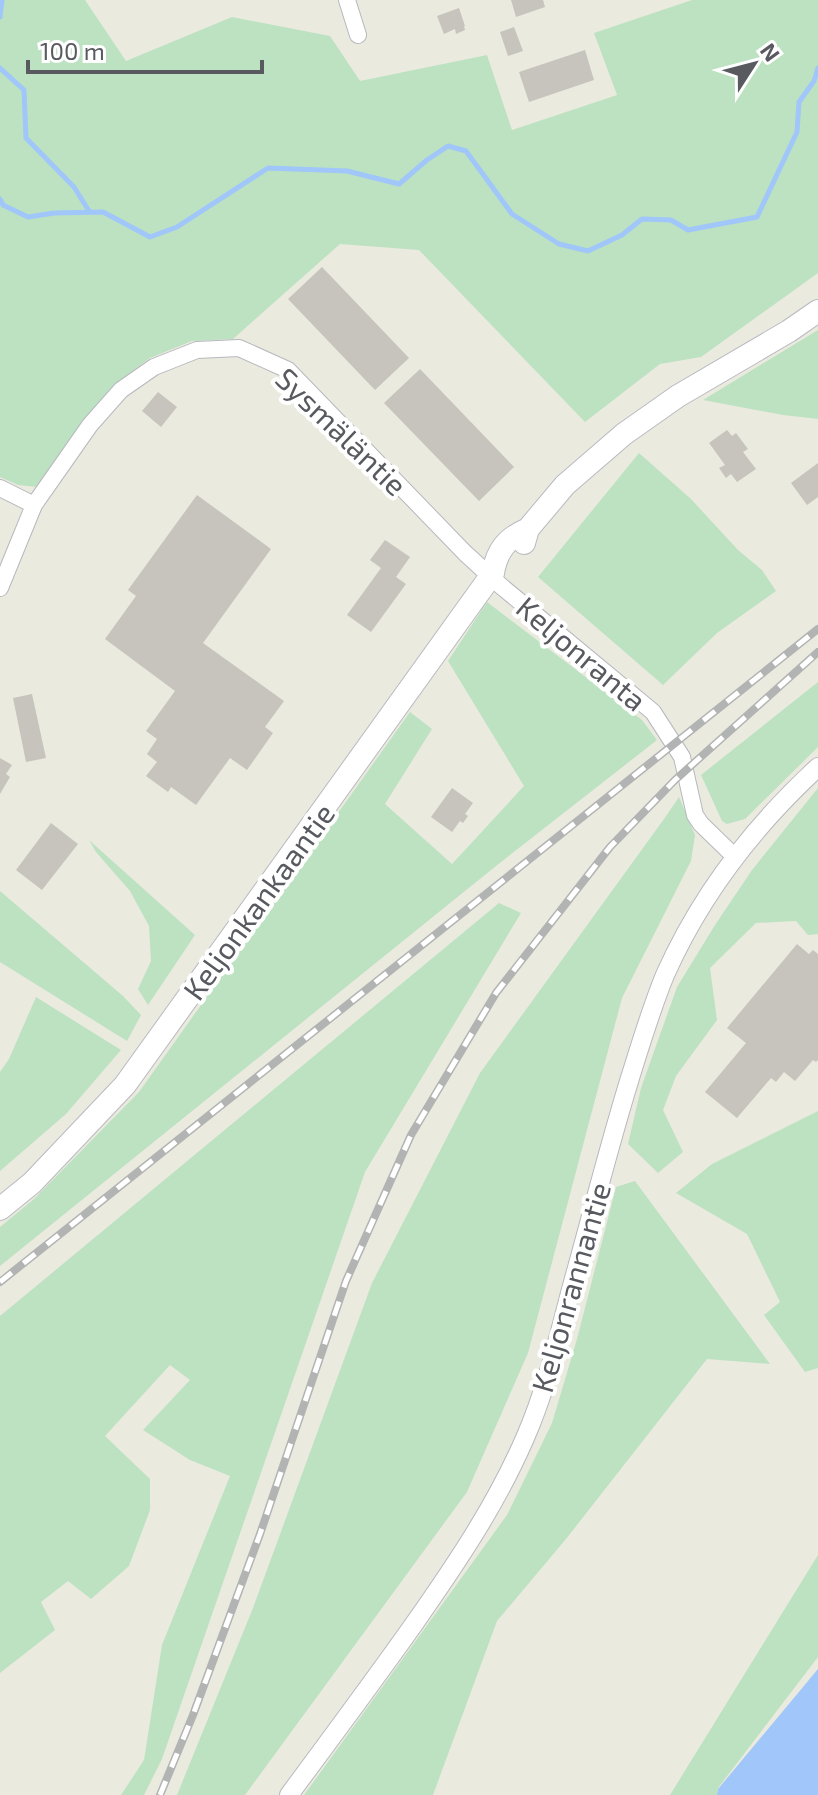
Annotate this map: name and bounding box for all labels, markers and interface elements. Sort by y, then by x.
scale bar [28,24,262,74]
north arrow [714,24,794,104]
text: 100 m [40,36,105,65]
text: N [756,38,786,66]
street label: Sysmäläntie [269,360,415,502]
street label: Keljonranta [510,588,654,718]
street label: Keljonkankaantie [175,796,341,1006]
street label: Keljonrannantie [523,1178,617,1396]

